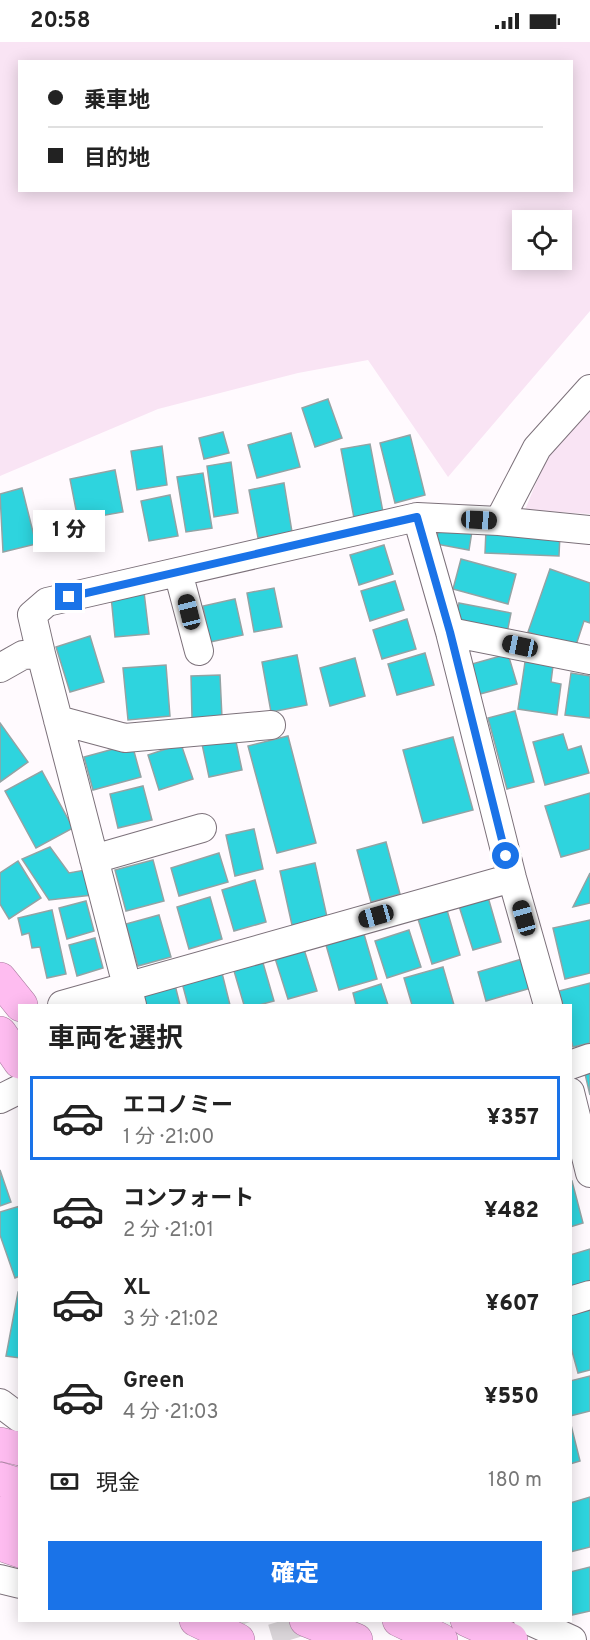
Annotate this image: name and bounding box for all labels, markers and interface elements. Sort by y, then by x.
text: 20:58 [30,8,91,35]
text: 乗車地 [84,88,150,115]
text: 目的地 [84,146,150,173]
map controls [512,210,572,270]
button: locate [512,210,572,270]
callout: 1 分 [33,510,105,552]
car [461,510,497,530]
text: 1 分 [52,518,86,544]
route end [55,583,82,610]
car [176,592,202,632]
car [501,633,539,659]
route start [492,842,519,869]
car [510,898,538,938]
car [356,902,396,930]
text: 車両を選択 [48,1023,183,1057]
icon: car [51,1091,105,1145]
text: エコノミー [123,1093,233,1120]
text: ¥357 [487,1105,539,1132]
text: 1 分 · 21:00 [123,1125,214,1151]
icon: car [51,1184,105,1238]
text: コンフォート [123,1186,254,1213]
text: ¥482 [484,1198,539,1225]
text: 2 分 · 21:01 [123,1218,214,1244]
text: XL [123,1275,150,1302]
icon: car [51,1277,105,1331]
text: ¥607 [486,1291,539,1318]
text: 3 分 · 21:02 [123,1307,218,1333]
text: Green [123,1368,185,1395]
icon: car [51,1370,105,1424]
text: ¥550 [484,1384,539,1411]
text: 4 分 · 21:03 [123,1400,219,1426]
icon: cash [48,1465,81,1498]
text: 180 m [488,1468,542,1494]
text: 現金 [96,1471,140,1498]
button: 確定 [48,1541,542,1610]

